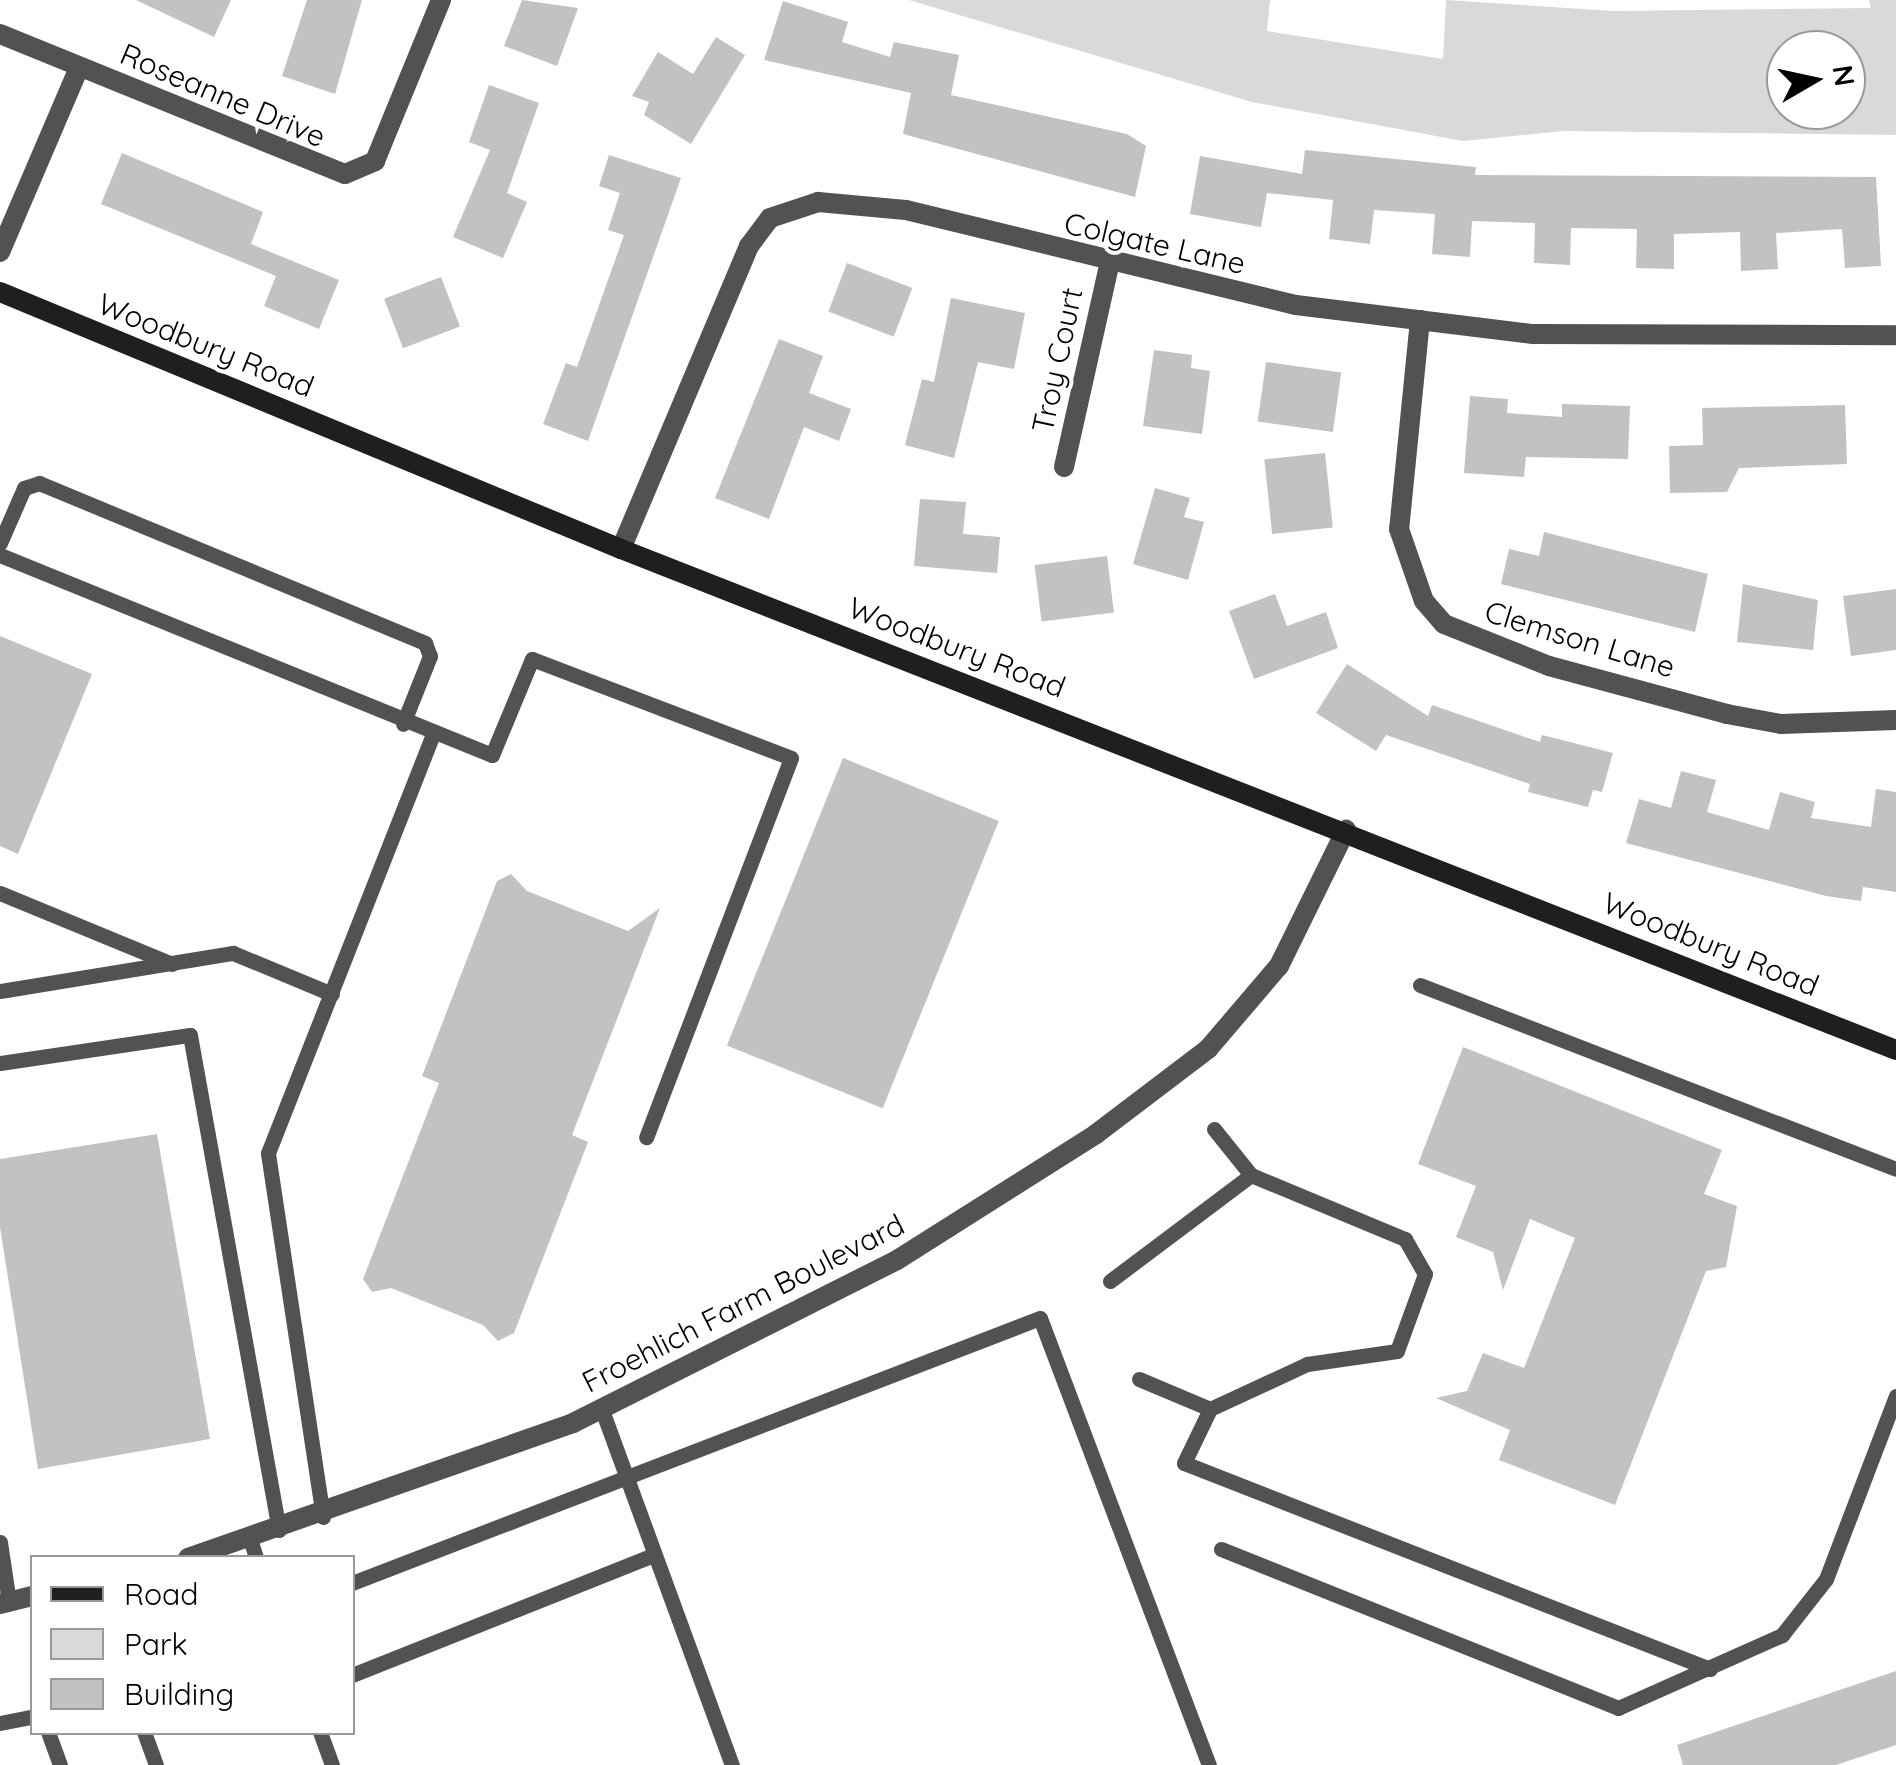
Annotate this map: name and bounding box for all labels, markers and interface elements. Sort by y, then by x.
north arrow [1766,30,1866,130]
street label: Roseanne Drive [115,36,331,154]
text: N [1825,63,1863,88]
street label: Colgate Lane [1061,205,1249,281]
street label: Troy Court [1024,284,1090,436]
street label: Woodbury Road [93,285,319,405]
street label: Woodbury Road [843,589,1071,705]
street label: Clemson Lane [1481,593,1679,685]
street label: Woodbury Road [1598,884,1824,1004]
street label: Froehlich Farm Boulevard [576,1206,910,1400]
legend [30,1555,355,1735]
text: Road [124,1575,198,1613]
text: Park [124,1625,188,1663]
text: Building [124,1675,234,1713]

